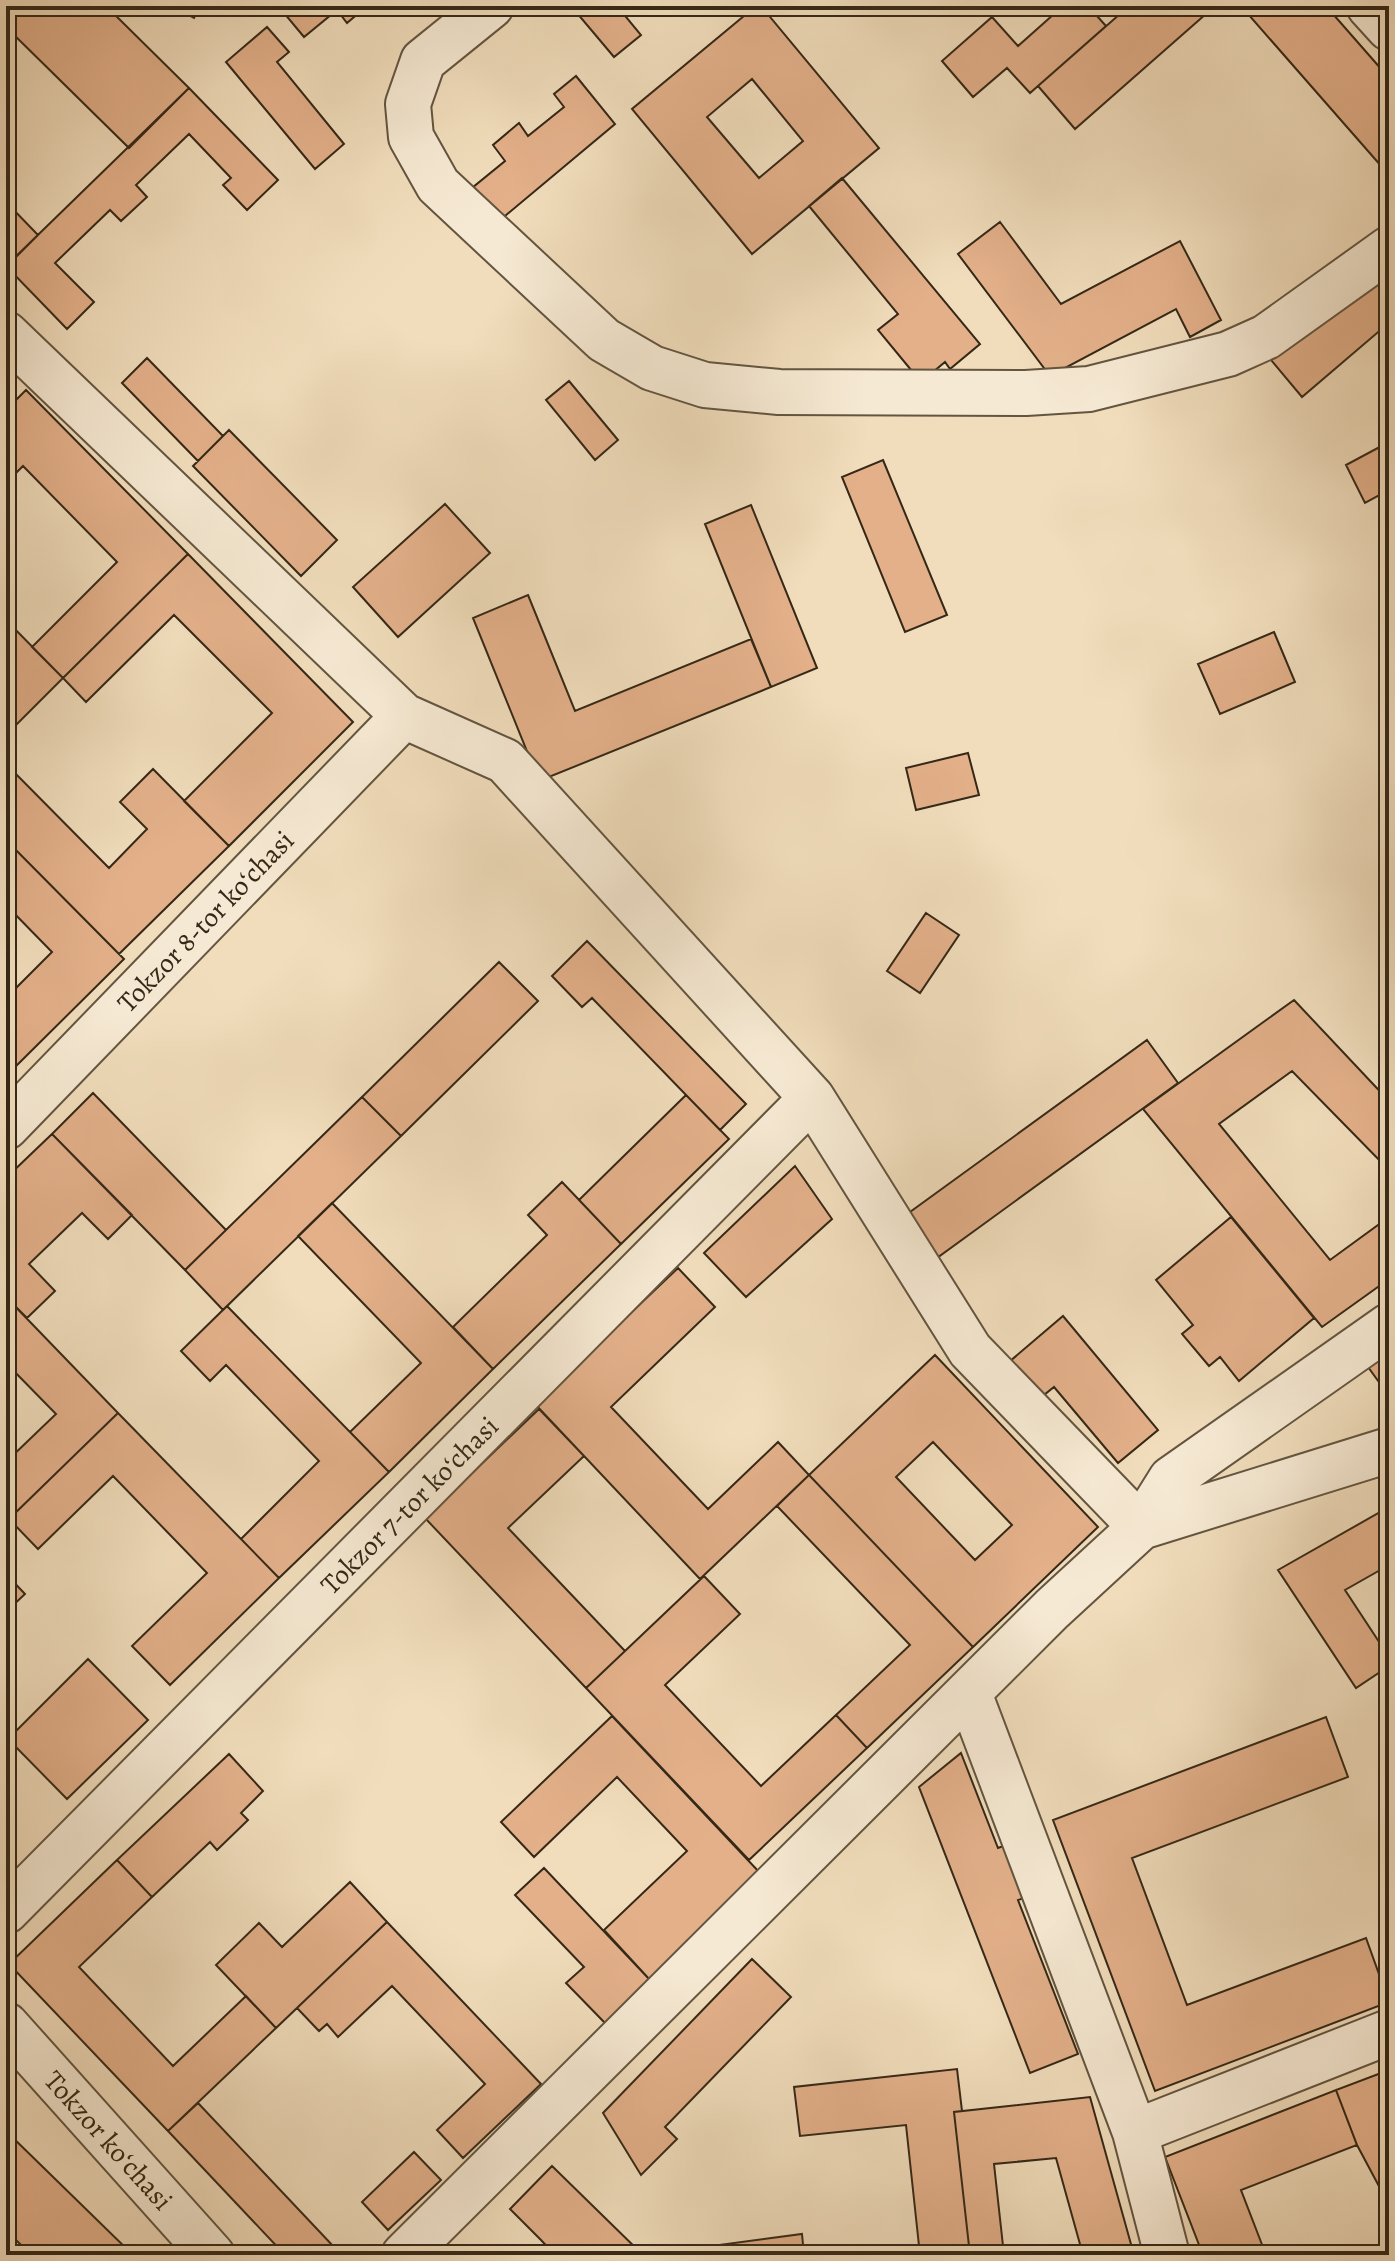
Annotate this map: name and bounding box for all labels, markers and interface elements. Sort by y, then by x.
street label: Tokzor 8-tor koʻchasi [109,822,303,1021]
street label: Tokzor 7-tor koʻchasi [312,1408,507,1603]
street label: Tokzor koʻchasi [35,2063,181,2219]

